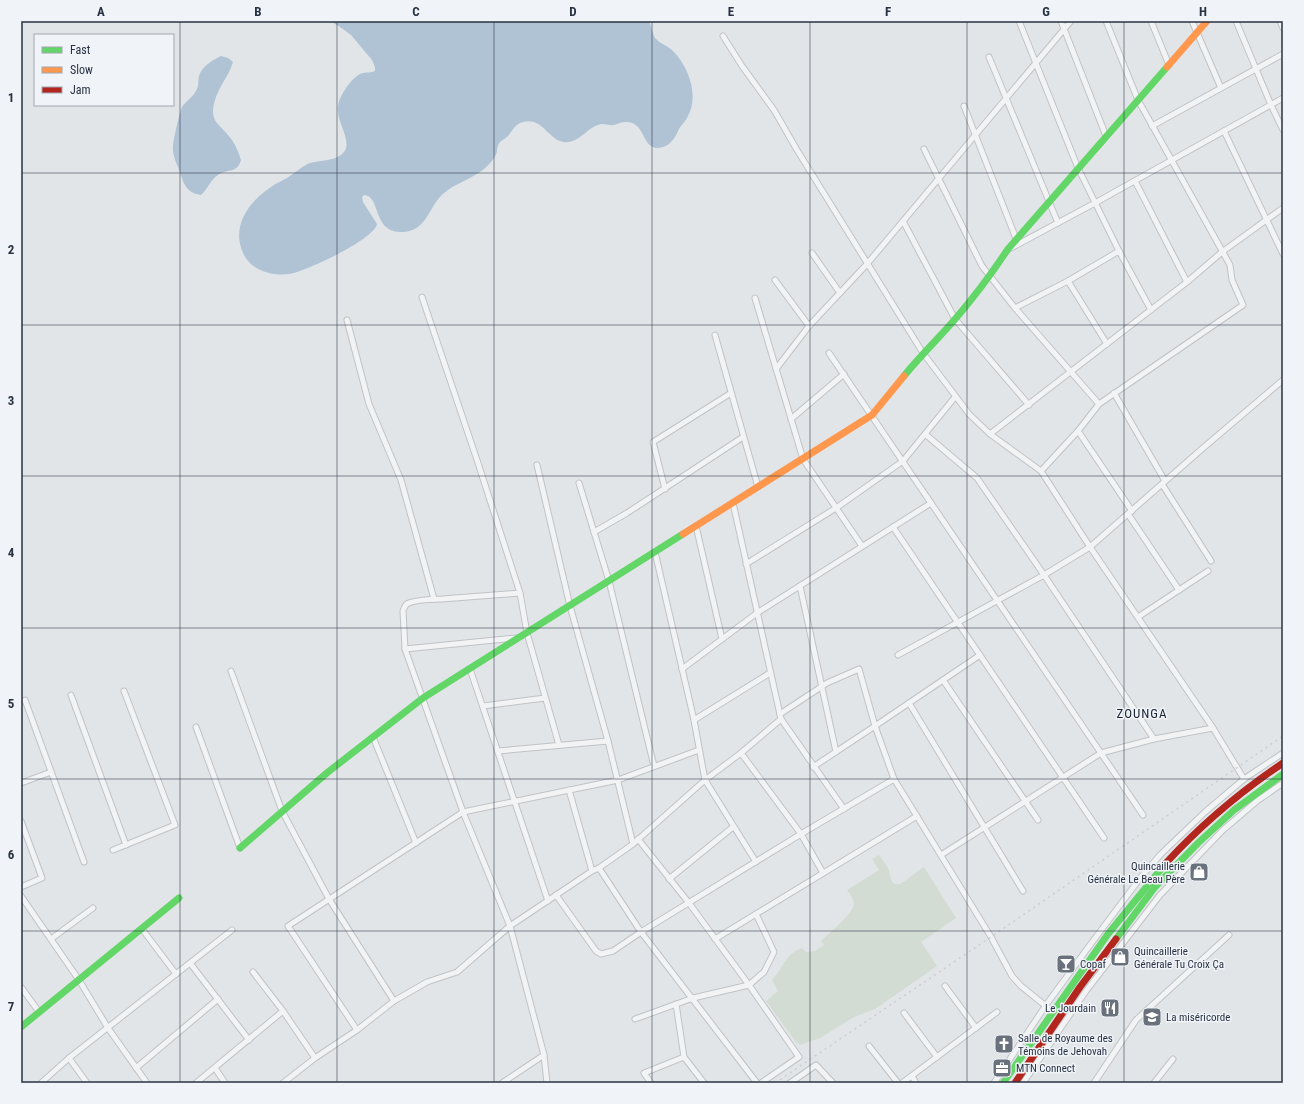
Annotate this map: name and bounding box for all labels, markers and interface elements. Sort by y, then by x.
text: A [97,4,105,19]
text: B [254,4,262,19]
text: C [412,4,420,19]
text: D [569,4,577,19]
text: E [728,4,735,19]
text: F [885,4,891,19]
text: G [1042,4,1050,19]
text: H [1199,4,1207,19]
legend [34,34,174,106]
text: Fast [70,43,91,57]
text: Slow [70,63,93,77]
text: Jam [70,83,91,97]
text: 1 [8,90,14,105]
text: 2 [8,242,15,257]
text: 3 [8,393,14,408]
text: 4 [8,545,15,560]
text: 5 [8,696,15,711]
district label: ZOUNGA [1117,706,1167,721]
text: 6 [8,847,15,862]
place label: Quincaillerie Générale Le Beau Père [1087,860,1185,886]
shop icon: Quincaillerie Générale Le Beau Père [1188,861,1210,883]
place label: Quincaillerie Générale Tu Croix Ça [1134,945,1224,971]
shop icon: Quincaillerie Générale Tu Croix Ça [1109,946,1131,968]
bar icon: Copaf [1055,953,1077,975]
place label: Copaf [1080,958,1106,971]
restaurant icon: Le Jourdain [1099,997,1121,1019]
text: 7 [8,999,15,1014]
place label: Le Jourdain [1045,1002,1096,1015]
school or university icon: La miséricorde [1141,1006,1163,1028]
place label: La miséricorde [1166,1011,1230,1024]
place label: Salle de Royaume des Témoins de Jehovah [1018,1032,1113,1058]
church icon: Salle de Royaume des Témoins de Jehovah [993,1033,1015,1055]
office icon: MTN Connect [991,1057,1013,1079]
place label: MTN Connect [1016,1062,1075,1075]

